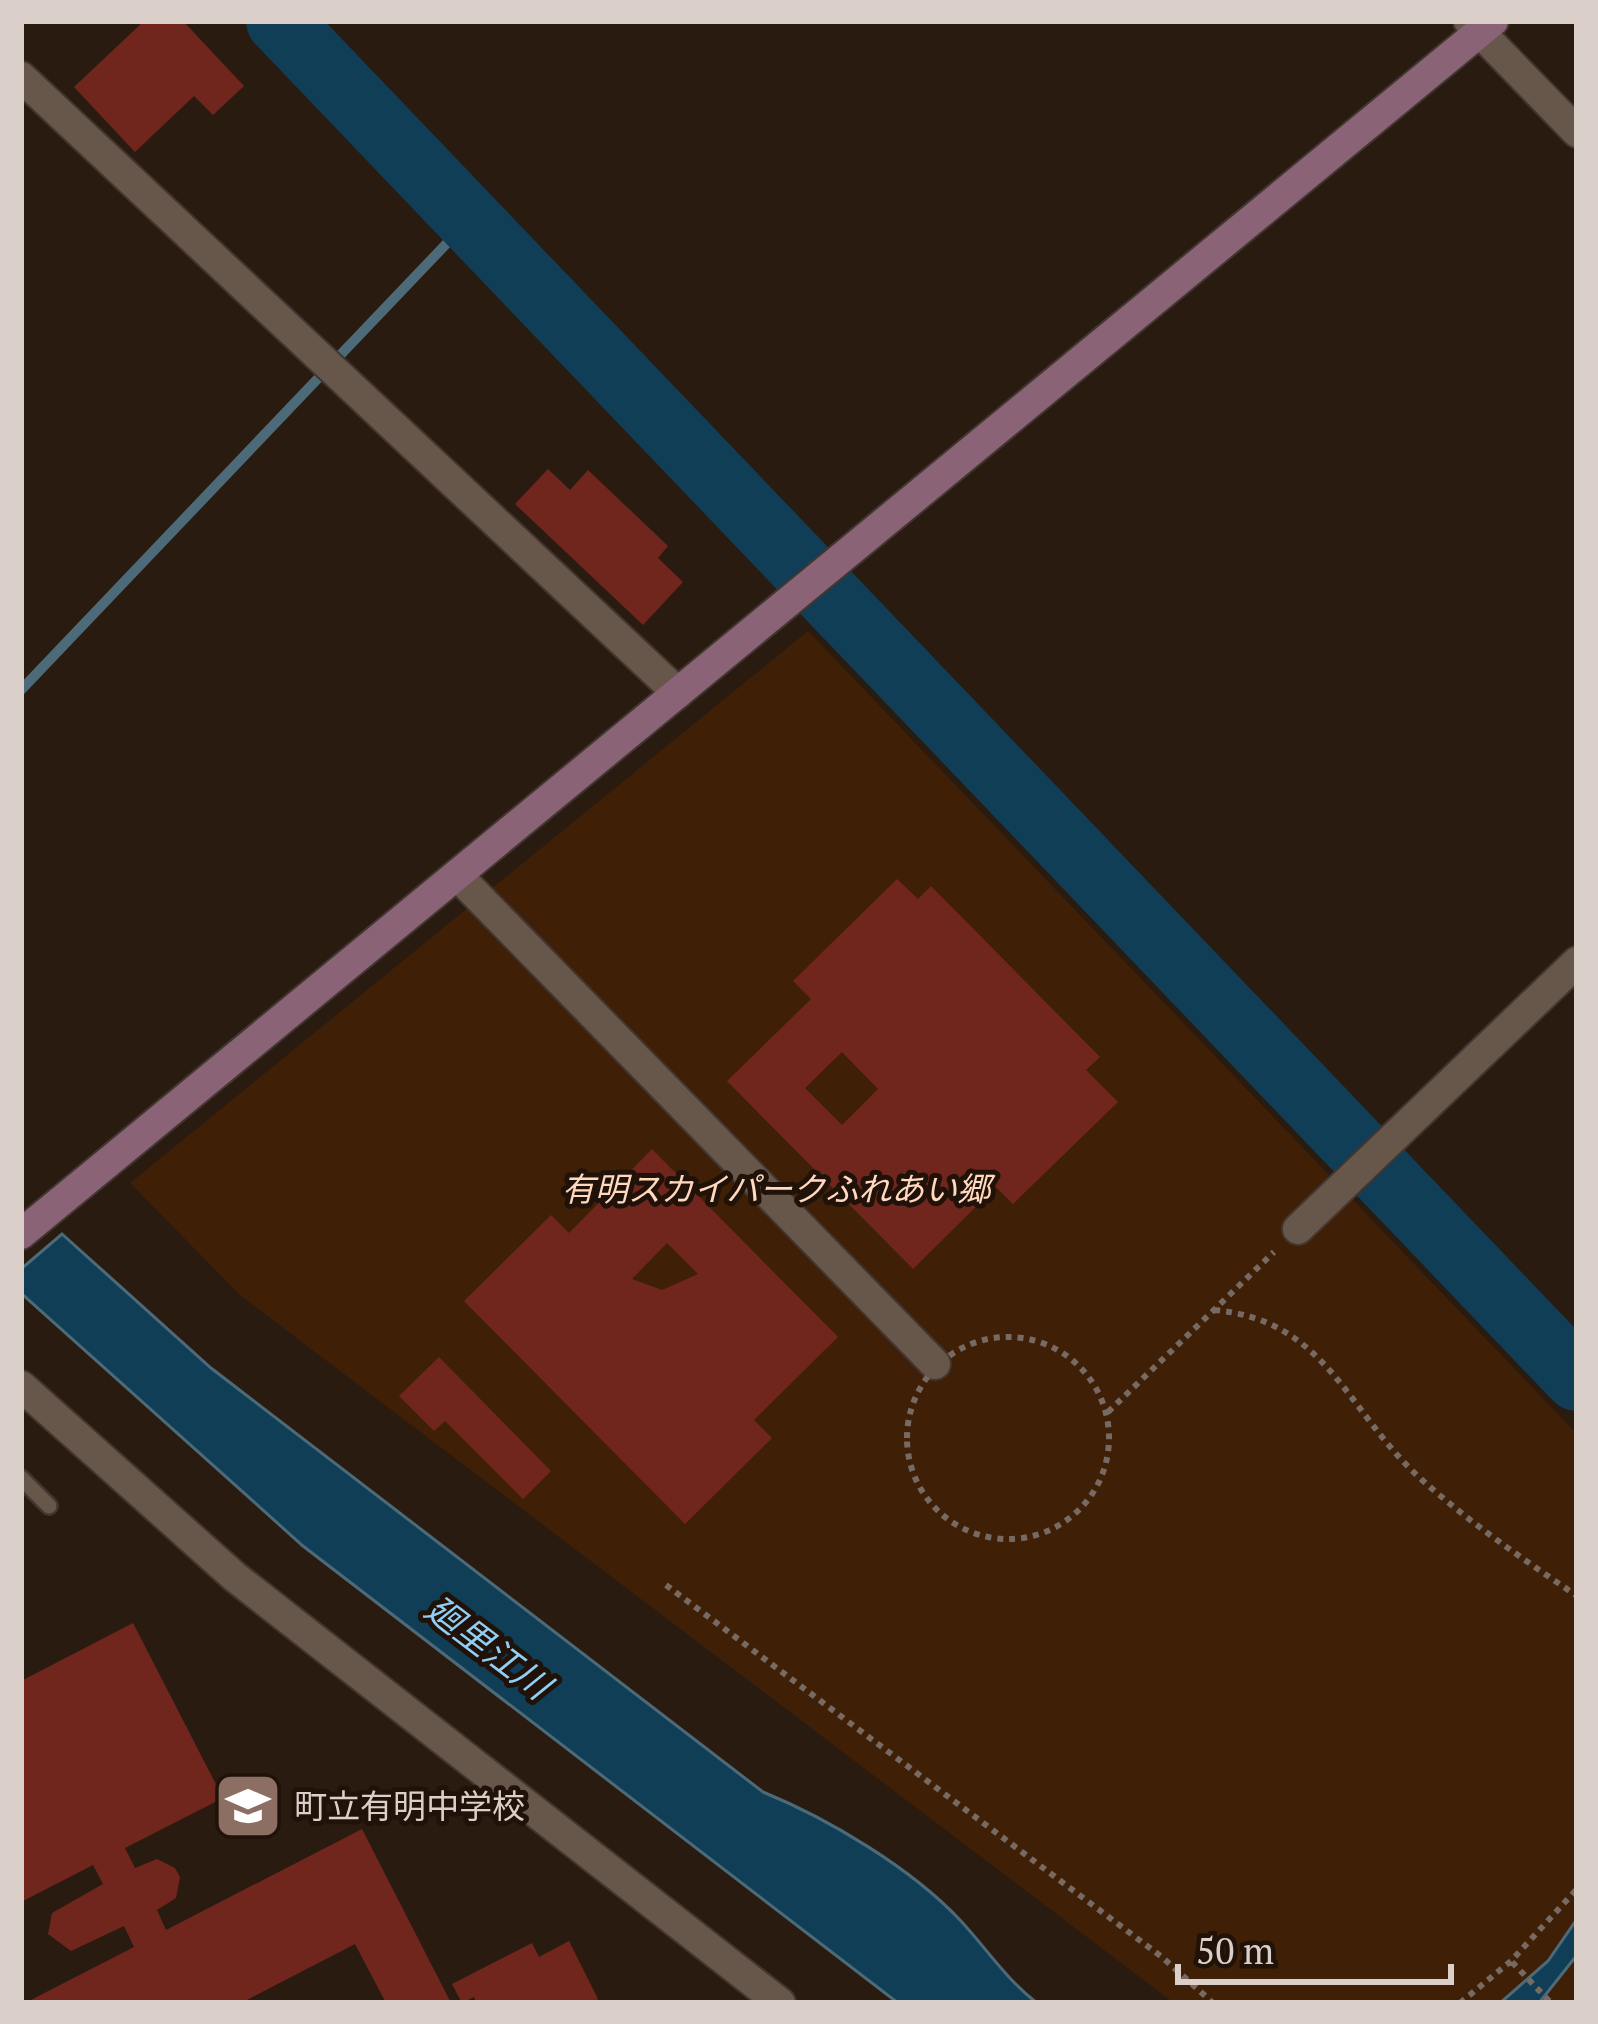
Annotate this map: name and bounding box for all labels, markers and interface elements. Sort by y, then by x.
park label: 有明スカイパークふれあい郷 [562,1167,996,1210]
water label: 廻里江川 [417,1584,563,1711]
school or university icon: 町立有明中学校 [213,1771,283,1841]
place label: 町立有明中学校 [294,1784,525,1827]
scale bar [1178,1910,1451,1984]
text: 50 m [1196,1927,1274,1974]

